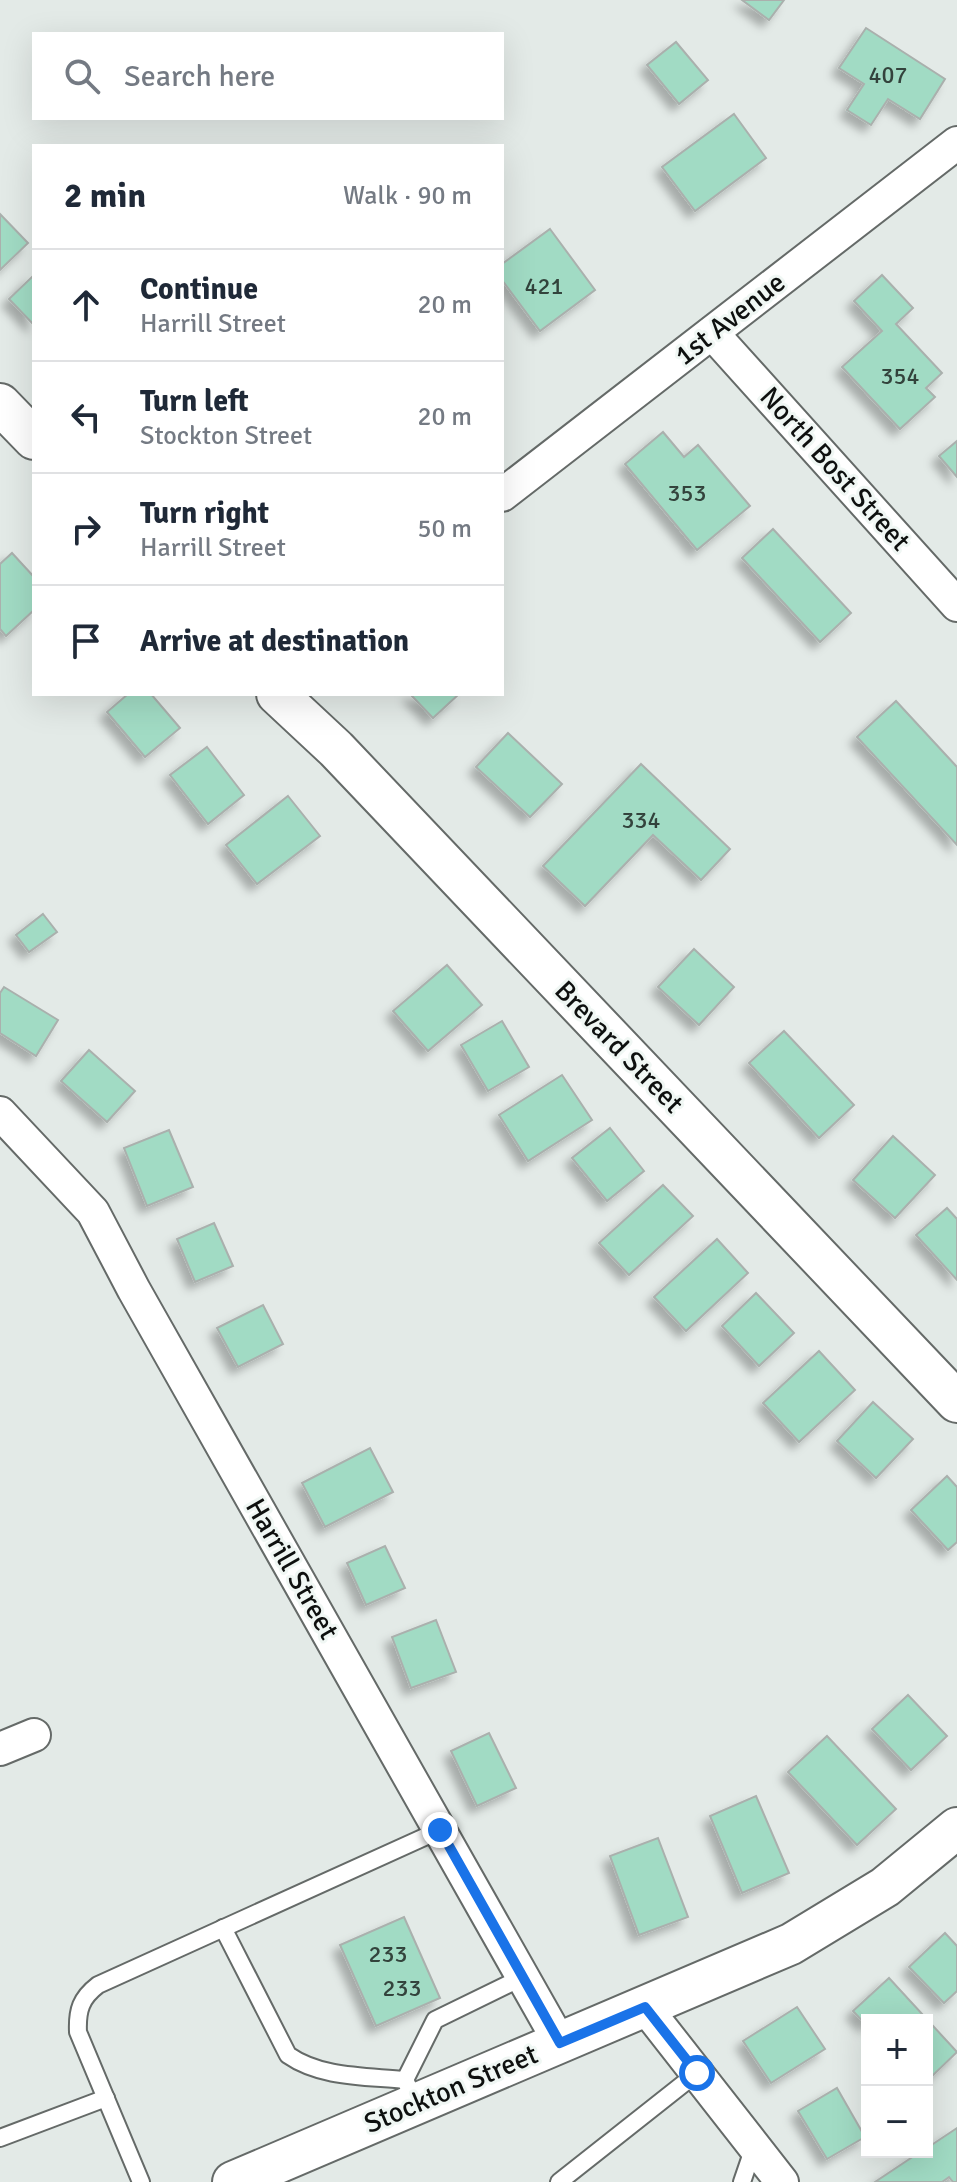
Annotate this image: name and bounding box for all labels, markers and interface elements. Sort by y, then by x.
search box [32,32,504,120]
icon: search [60,54,104,98]
text: Search here [124,58,275,95]
house number: 407 [869,60,907,90]
text: 2 min [64,175,146,217]
text: Walk · 90 m [343,180,472,212]
street label: 1st Avenue [668,265,792,373]
text: Continue [140,271,258,308]
house number: 421 [525,271,563,301]
icon: ahead [64,283,108,327]
text: 20 m [417,289,472,321]
text: Harrill Street [140,308,286,340]
house number: 354 [881,361,919,391]
street label: North Bost Street [753,380,917,558]
text: Turn left [140,383,249,420]
icon: left [64,395,108,439]
text: 20 m [417,401,472,433]
text: Stockton Street [140,420,312,452]
house number: 353 [668,478,706,508]
text: Turn right [140,495,269,532]
icon: right [64,507,108,551]
text: 50 m [417,513,472,545]
text: Harrill Street [140,532,286,564]
icon: arrive [64,619,108,663]
text: Arrive at destination [140,623,409,660]
house number: 334 [622,805,660,835]
street label: Brevard Street [547,974,691,1120]
street label: Harrill Street [238,1493,346,1646]
route end [422,1812,458,1848]
house number: 233 [369,1939,407,1969]
house number: 233 [383,1973,421,2003]
map controls [861,2014,933,2158]
button: + [861,2014,933,2086]
street label: Stockton Street [359,2037,543,2141]
route start [679,2055,715,2091]
button: − [861,2086,933,2158]

